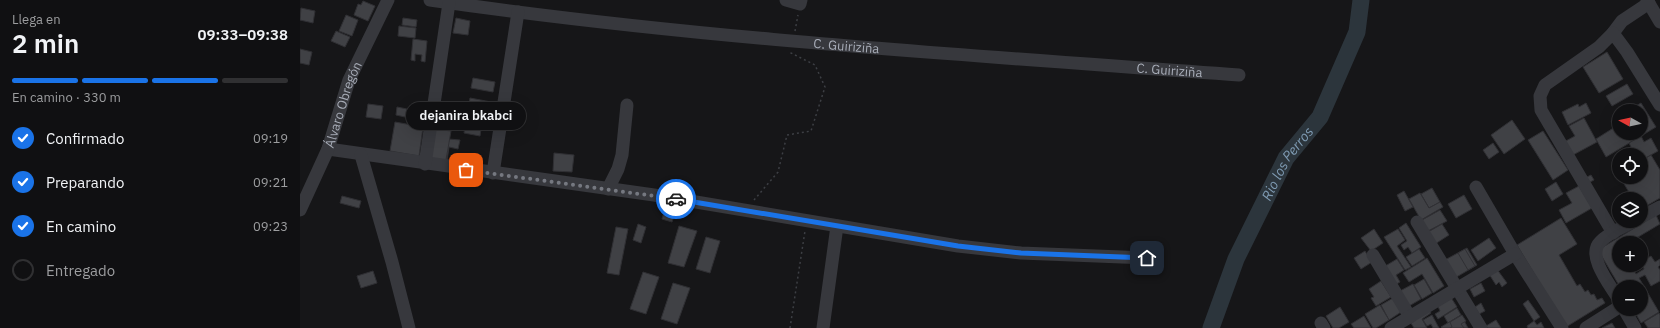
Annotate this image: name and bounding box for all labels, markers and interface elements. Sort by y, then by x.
text: Llega en [12,11,61,28]
text: 09:33–09:38 [198,25,288,44]
text: 2 min [12,26,79,60]
street label: C. Guiriziña [813,34,880,57]
street label: Álvaro Obregón [320,58,365,150]
street label: C. Guiriziña [1136,59,1203,81]
text: En camino · 330 m [12,89,121,106]
callout: dejanira bkabci [406,102,526,130]
north arrow [1612,104,1648,140]
map controls [1612,104,1648,316]
text: dejanira bkabci [420,107,512,124]
water label: Rio los Perros [1257,123,1318,203]
icon: check [12,127,34,149]
text: Confirmado [46,129,124,148]
text: 09:19 [253,130,288,147]
button: locate [1612,148,1648,184]
pin [449,153,483,187]
icon: bag [455,159,477,181]
icon: check [12,171,34,193]
text: Preparando [46,173,124,192]
text: 09:21 [253,174,288,191]
courier [656,179,696,219]
icon: car [665,188,687,210]
button: layers [1612,192,1648,228]
icon: check [12,215,34,237]
text: En camino [46,217,116,236]
text: 09:23 [253,218,288,235]
button: + [1612,236,1648,272]
pin [1130,241,1164,275]
icon: home [1136,247,1158,269]
text: Entregado [46,261,115,280]
button: − [1612,280,1648,316]

